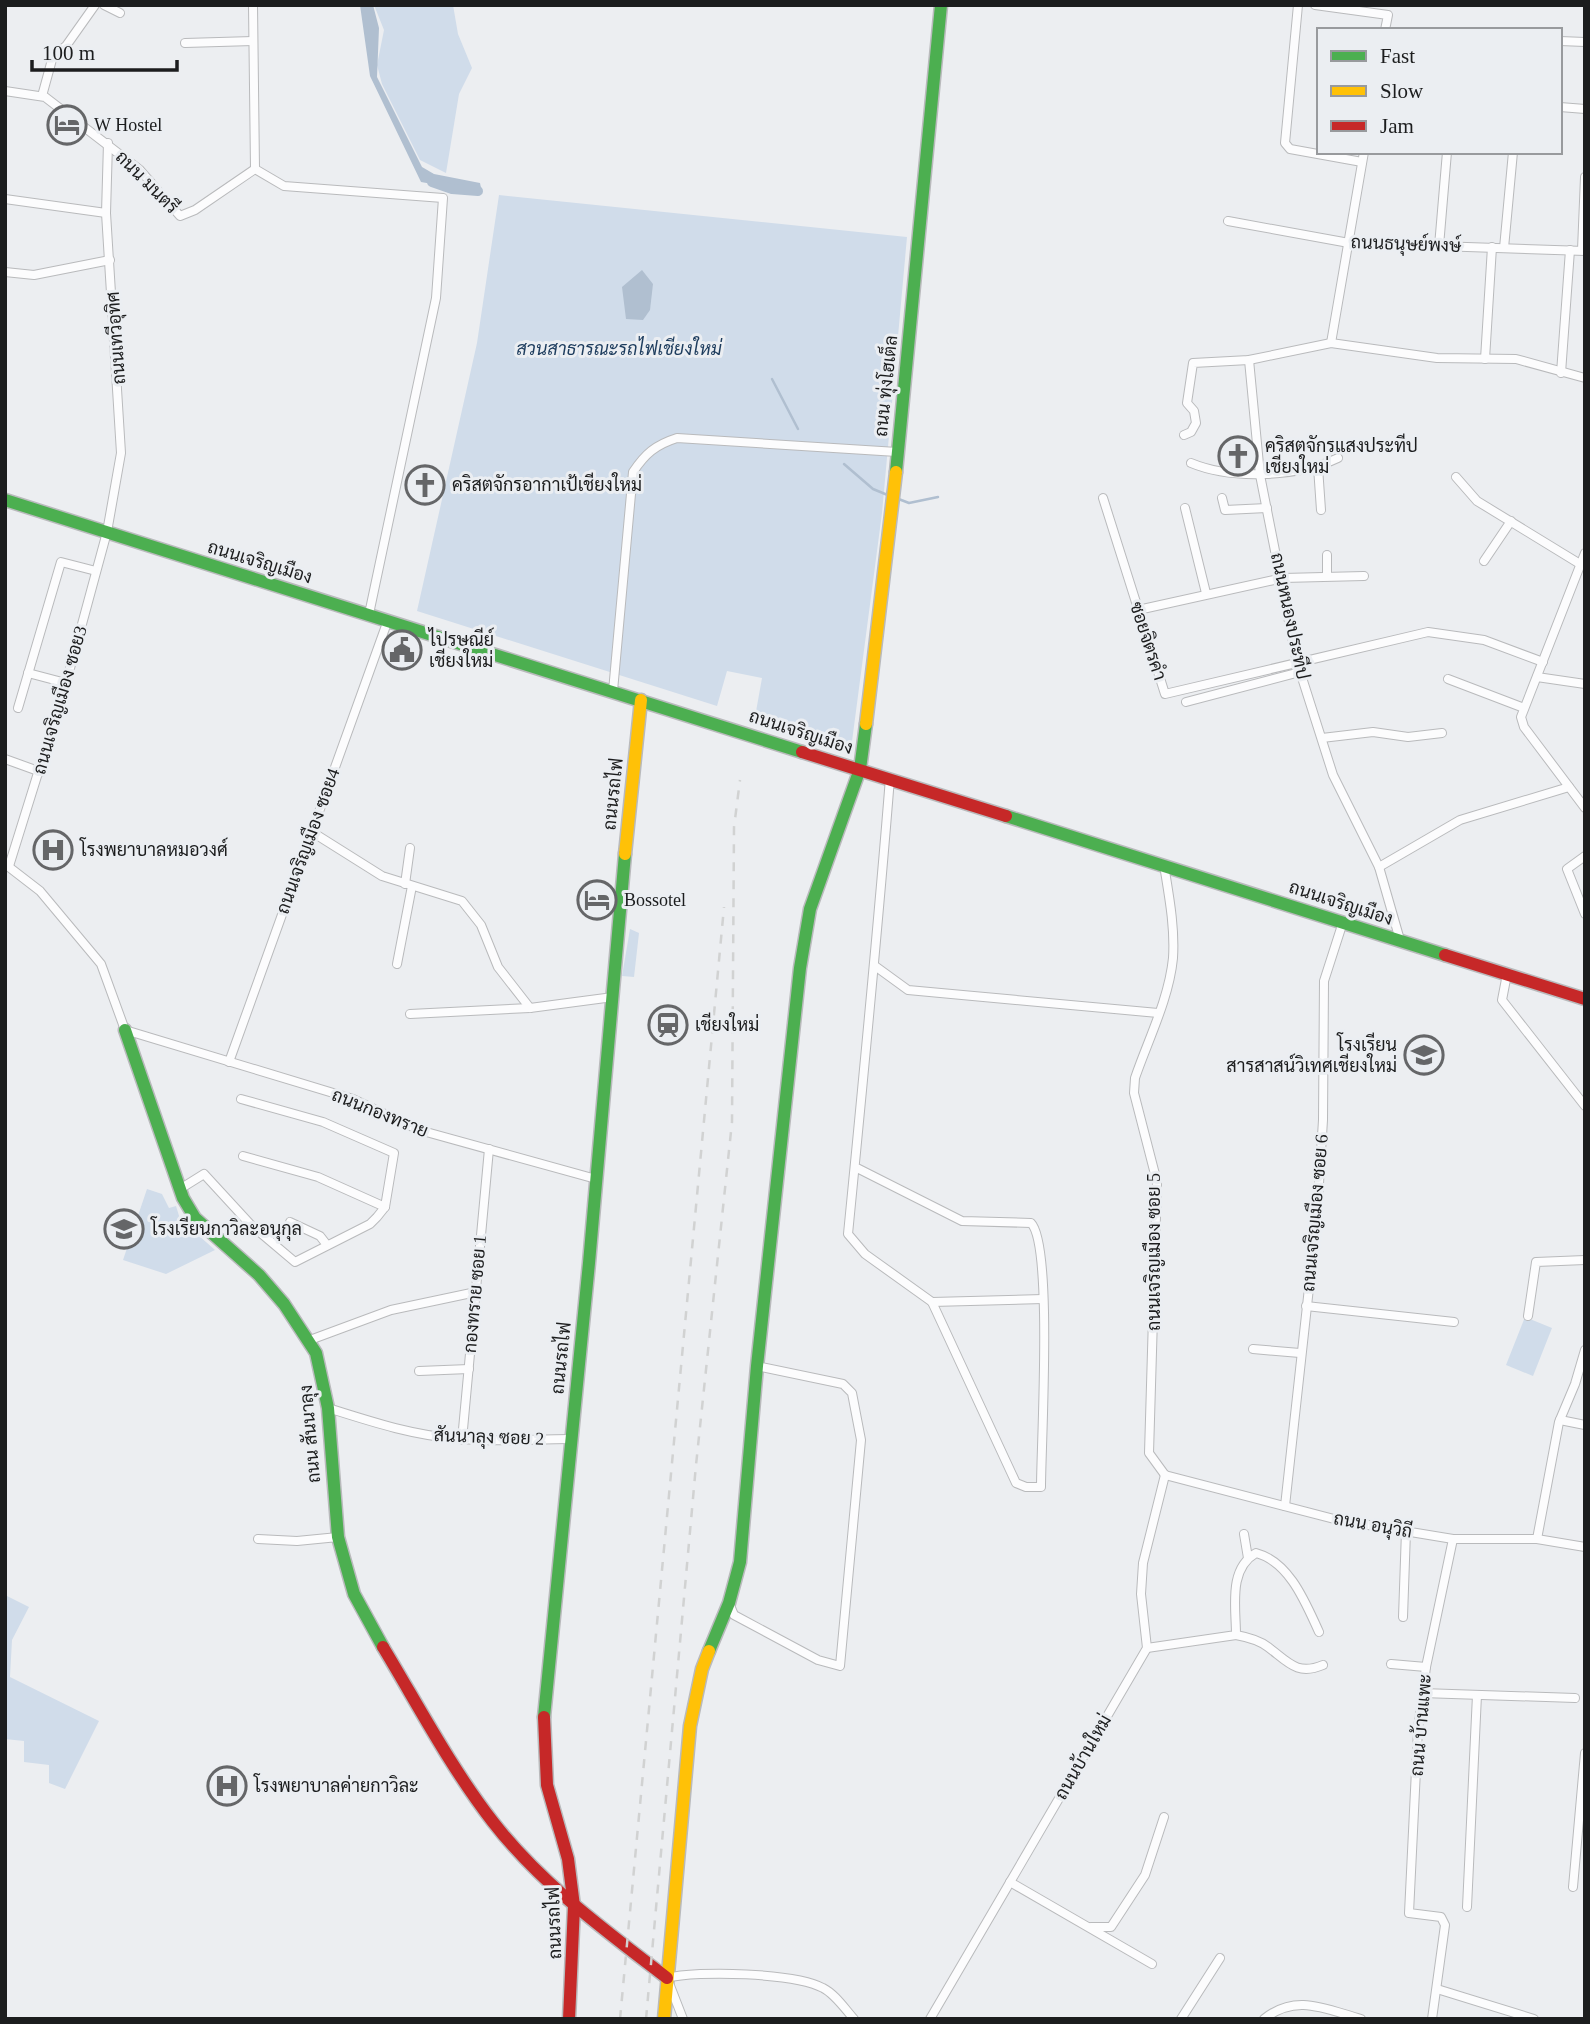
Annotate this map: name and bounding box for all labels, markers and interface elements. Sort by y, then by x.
scale bar [32,28,177,72]
legend [1317,28,1562,154]
text: 100 m [42,41,95,65]
text: Fast [1380,44,1415,68]
text: Slow [1380,79,1424,103]
hotel icon: W Hostel [46,104,88,146]
text: Jam [1380,114,1414,138]
place label: W Hostel [94,115,162,135]
street label: ถนน มนตรี [112,145,185,218]
street label: ถนนธนุษย์พงษ์ [1350,229,1462,258]
street label: ถนนเทวีอุทิศ [100,291,131,385]
street label: ถนน ทุ่งโฮเต็ล [867,334,903,438]
park label: สวนสาธารณะรถไฟเชียงใหม่ [516,336,723,359]
place label: คริสตจักรแสงประทีป เชียงใหม่ [1265,433,1418,477]
church icon: คริสตจักรแสงประทีป เชียงใหม่ [1217,435,1259,477]
church icon: คริสตจักรอากาเป้เชียงใหม่ [404,464,446,506]
place label: คริสตจักรอากาเป้เชียงใหม่ [452,472,642,495]
street label: ถนนเจริญเมือง [205,535,315,588]
street label: ถนนหนองประทีป [1267,550,1316,681]
street label: ซอยจิตรคำ [1126,599,1171,683]
street label: ถนนเจริญเมือง ซอย3 [27,623,92,777]
place label: ไปรษณีย์ เชียงใหม่ [427,627,494,671]
public building icon: ไปรษณีย์ เชียงใหม่ [381,629,423,671]
street label: ถนนเจริญเมือง [746,704,856,759]
street label: ถนนรถไฟ [596,757,627,831]
street label: ถนนเจริญเมือง ซอย4 [270,765,345,917]
hospital icon: โรงพยาบาลหมอวงศ์ [32,829,74,871]
place label: โรงพยาบาลหมอวงศ์ [79,837,228,860]
street label: ถนนเจริญเมือง [1286,875,1396,930]
hotel icon: Bossotel [576,879,618,921]
place label: Bossotel [624,890,686,910]
station icon: เชียงใหม่ [647,1004,689,1046]
place label: เชียงใหม่ [695,1012,759,1035]
place label: โรงเรียน สารสาสน์วิเทศเชียงใหม่ [1226,1032,1397,1076]
school or university icon: โรงเรียน สารสาสน์วิเทศเชียงใหม่ [1403,1034,1445,1076]
street label: ถนนกองทราย [329,1085,431,1141]
street label: ถนนเจริญเมือง ซอย 6 [1296,1133,1333,1293]
street label: ถนนเจริญเมือง ซอย 5 [1142,1173,1165,1331]
school or university icon: โรงเรียนกาวิละอนุกุล [103,1208,145,1250]
place label: โรงเรียนกาวิละอนุกุล [150,1216,302,1241]
street label: กองทราย ซอย 1 [460,1234,490,1354]
street label: ถนนรถไฟ [544,1321,575,1395]
street label: ถนน สันนาลุง [295,1384,326,1484]
street label: สันนาลุง ซอย 2 [433,1424,545,1451]
street label: ถนน อนุวิถี [1332,1505,1414,1544]
street label: ถนน บ้านแพะ [1405,1673,1435,1777]
street label: ถนนบ้านใหม่ [1048,1710,1115,1803]
hospital icon: โรงพยาบาลค่ายกาวิละ [206,1765,248,1807]
place label: โรงพยาบาลค่ายกาวิละ [253,1773,419,1796]
street label: ถนนรถไฟ [540,1886,565,1960]

